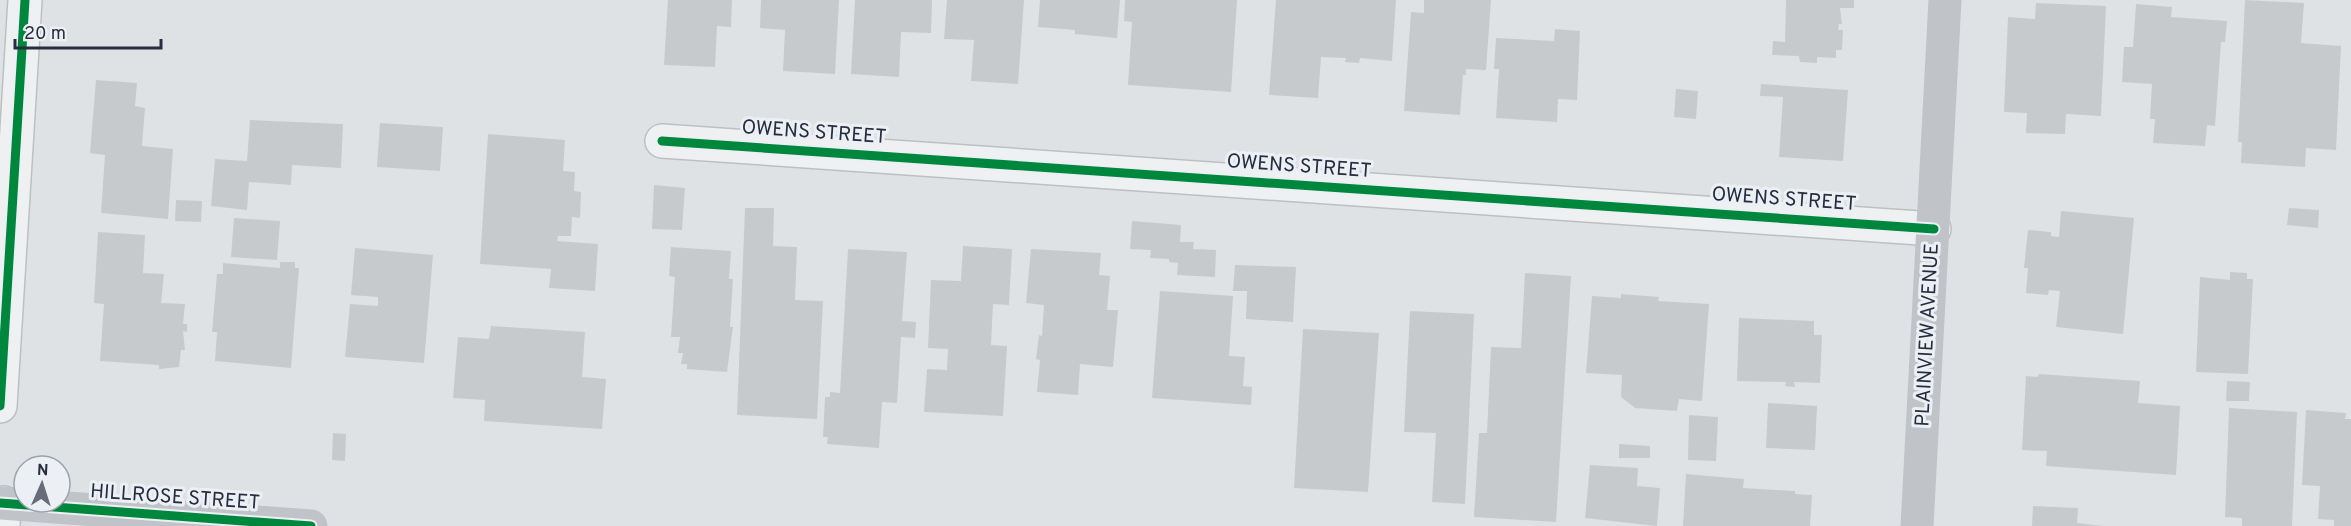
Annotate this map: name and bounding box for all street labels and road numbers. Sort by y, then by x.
street label: OWENS STREET [741,115,887,151]
street label: OWENS STREET [1226,149,1372,185]
street label: OWENS STREET [1711,182,1857,218]
street label: PLAINVIEW AVENUE [1910,242,1946,428]
street label: HILLROSE STREET [89,479,261,517]

